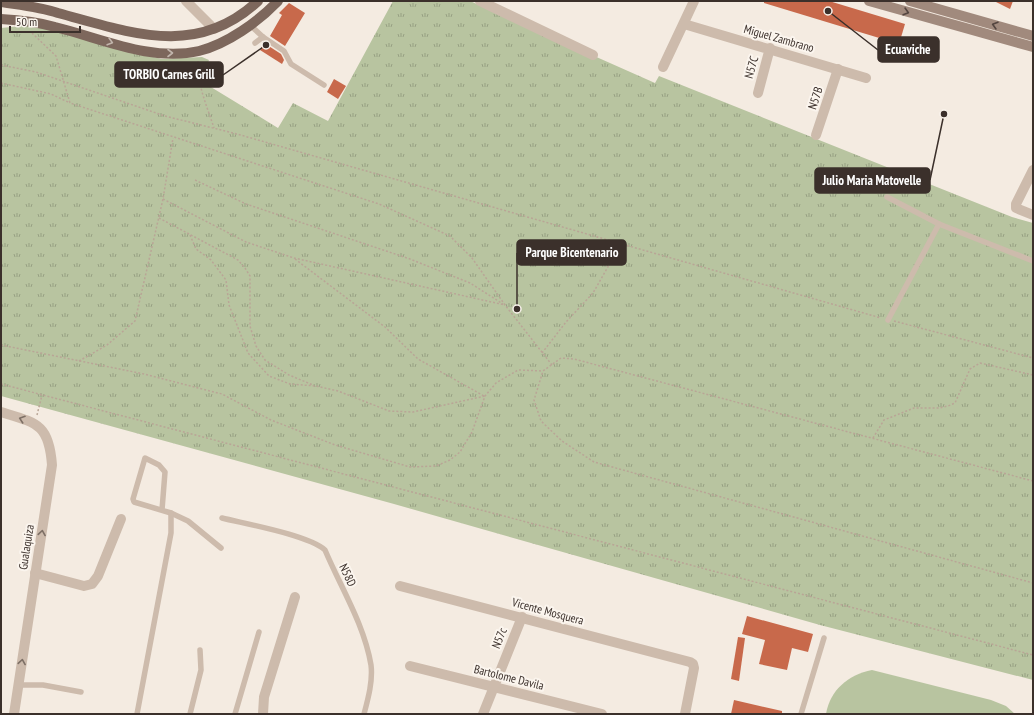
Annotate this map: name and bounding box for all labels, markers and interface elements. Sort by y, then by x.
one-way arrow [903,7,910,15]
scale bar [10,8,80,34]
text: 50 m [16,14,37,29]
street label: Miguel Zambrano [742,21,816,55]
one-way arrow [992,21,999,30]
one-way arrow [106,37,113,46]
callout: Ecuaviche [878,37,939,62]
text: Ecuaviche [885,41,931,58]
one-way arrow [167,49,173,57]
street label: N57C [741,54,761,80]
callout: TORBIO Carnes Grill [115,62,223,87]
text: TORBIO Carnes Grill [123,66,216,83]
street label: N57B [804,84,826,111]
callout: Julio Maria Matovelle [815,168,930,193]
text: Julio Maria Matovelle [822,172,922,189]
callout: Parque Bicentenario [517,240,626,265]
text: Parque Bicentenario [525,244,619,261]
one-way arrow [18,415,25,424]
street label: Gualaquiza [15,523,37,571]
one-way arrow [37,530,45,536]
street label: N58D [336,561,360,589]
street label: Vicente Mosquera [510,594,586,628]
street label: N57c [488,625,510,651]
one-way arrow [17,659,26,665]
street label: Bartolome Davila [472,661,546,693]

